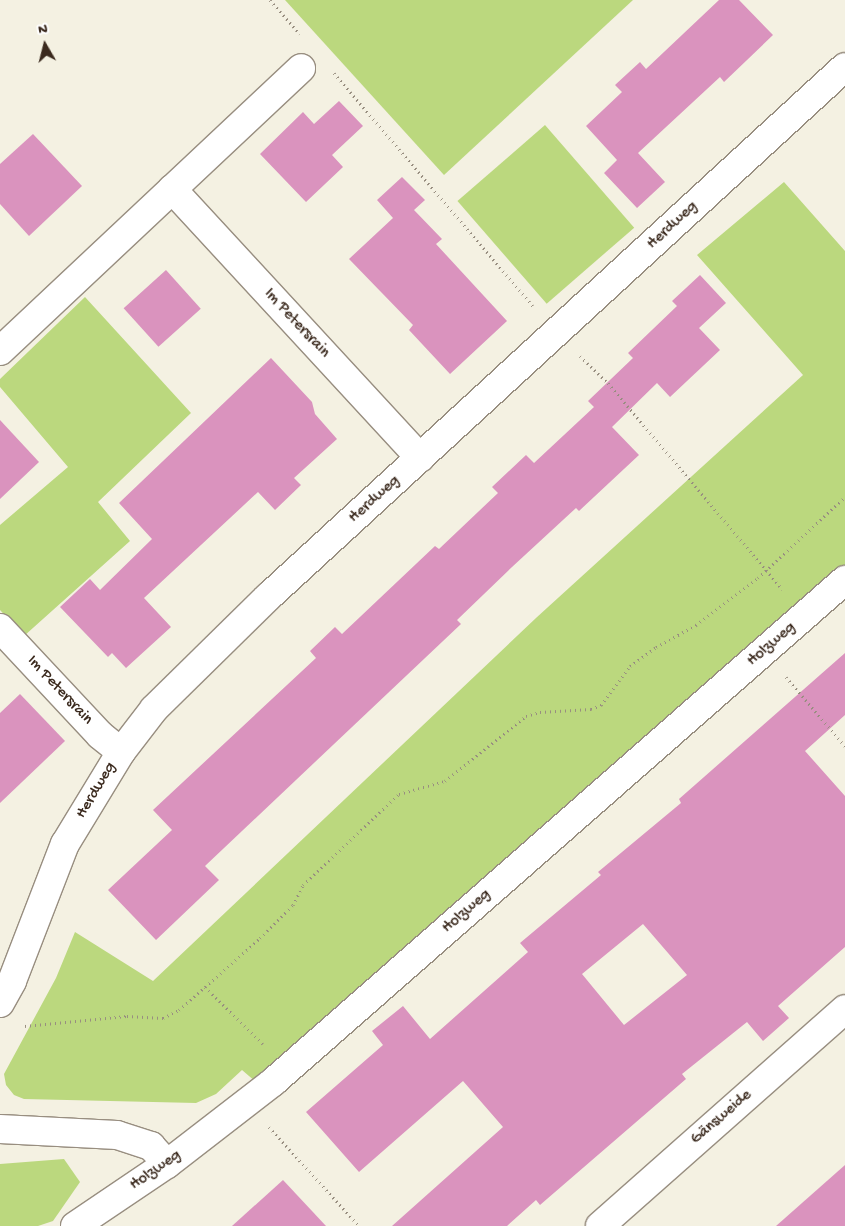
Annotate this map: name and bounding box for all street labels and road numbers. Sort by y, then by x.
street label: Herdweg [644,198,702,254]
street label: Im Petersrain [259,285,333,363]
street label: Herdweg [345,472,405,528]
street label: Holzweg [744,619,800,671]
street label: Im Petersrain [22,652,96,730]
street label: Herdweg [73,759,121,823]
street label: Holzweg [439,886,495,938]
street label: Gänsweide [688,1086,756,1150]
street label: Holzweg [127,1147,185,1195]

